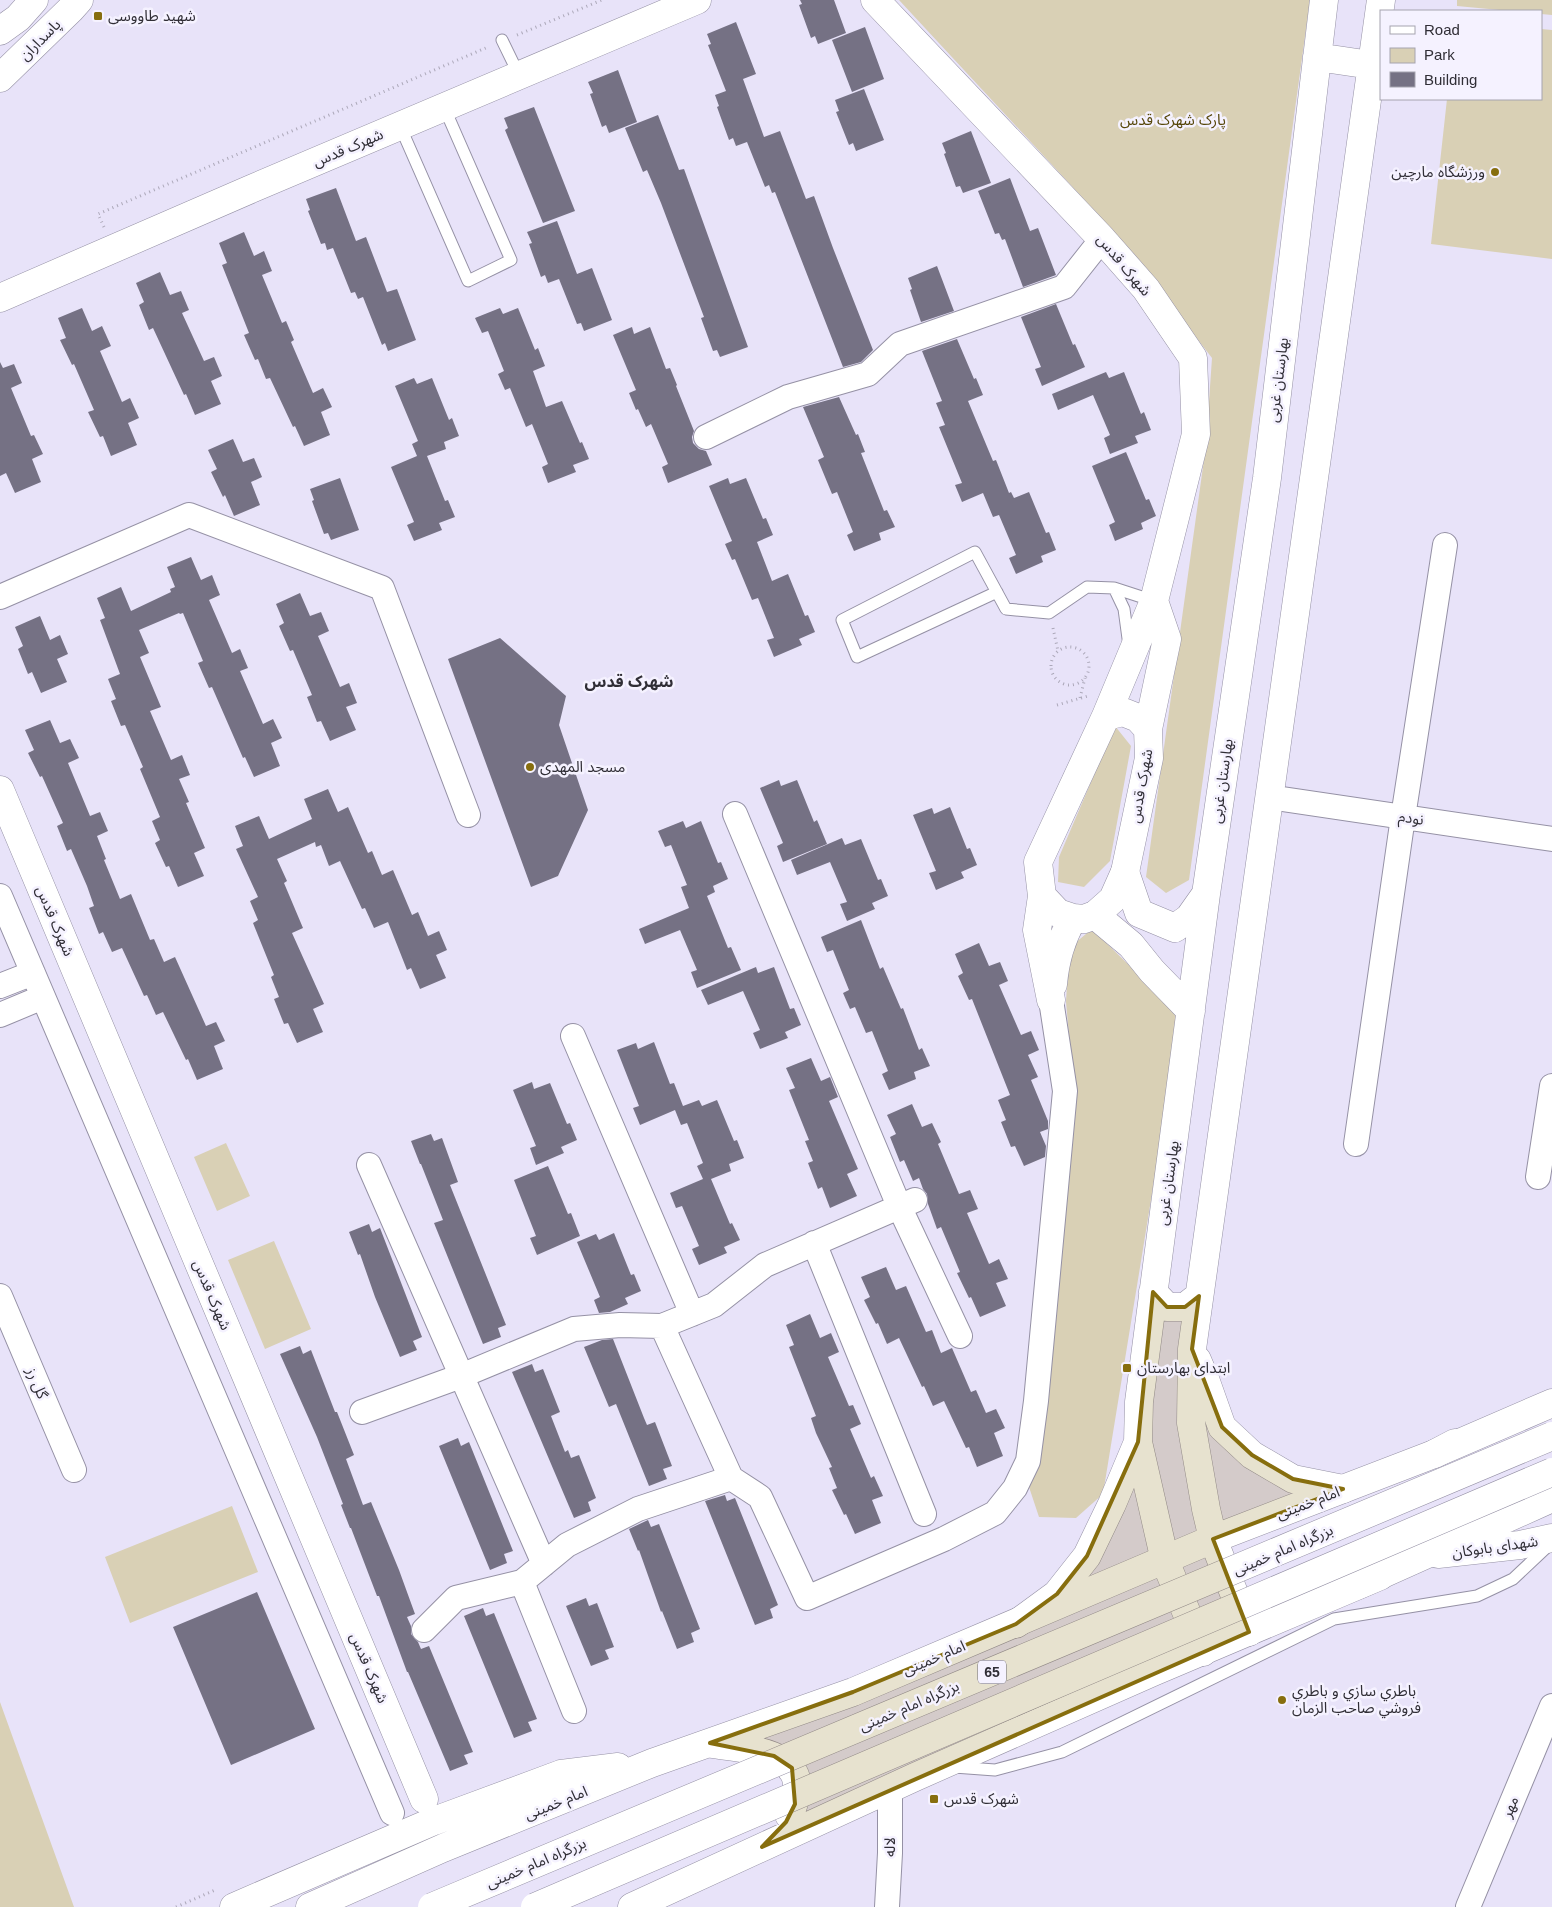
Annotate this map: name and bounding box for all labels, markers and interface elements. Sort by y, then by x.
place label: شهید طاووسی [108,7,196,25]
marker: شهید طاووسی [92,10,104,22]
legend [1380,10,1542,100]
street label: پاسداران [16,16,65,65]
text: Road [1424,21,1460,38]
text: Park [1424,46,1455,63]
text: Building [1424,71,1477,88]
park label: پارک شهرک قدس [1120,111,1226,130]
street label: شهرک قدس [310,125,386,171]
place label: ورزشگاه مارچین [1391,163,1485,182]
marker: ورزشگاه مارچین [1489,166,1501,178]
street label: شهرک قدس [1093,231,1155,300]
street label: بهارستان غربی [1264,337,1292,423]
district label: شهرک قدس [584,673,674,691]
street label: بهارستان غربی [1207,737,1237,825]
street label: شهرک قدس [1126,747,1156,824]
place label: مسجد المهدی [540,758,625,776]
marker: مسجد المهدی [524,761,536,773]
street label: نودم [1397,807,1425,831]
street label: شهرک قدس [32,883,78,959]
street label: بهارستان غربی [1153,1139,1183,1227]
street label: شهرک قدس [189,1257,235,1333]
place label: ابتدای بهارستان [1137,1359,1230,1377]
marker: ابتدای بهارستان [1121,1362,1133,1374]
street label: گل رز [22,1364,52,1402]
street label: امام خمینی [1274,1483,1343,1525]
street label: بزرگراه امام خمینی [1230,1521,1337,1581]
street label: شهدای بابوکان [1451,1532,1539,1562]
street label: شهرک قدس [346,1630,392,1706]
street label: امام خمینی [900,1637,969,1681]
road number: 65 [978,1660,1006,1684]
street label: بزرگراه امام خمینی [856,1677,963,1737]
place label: باطري سازي و باطري فروشي صاحب الزمان [1292,1682,1421,1719]
marker: باطري سازي و باطري فروشي صاحب الزمان [1276,1694,1288,1706]
street label: امام خمینی [522,1782,591,1826]
place label: شهرک قدس [944,1790,1019,1808]
marker: شهرک قدس [928,1793,940,1805]
street label: مهر [1497,1794,1522,1821]
street label: بزرگراه امام خمینی [483,1834,590,1894]
street label: لاله [881,1837,898,1857]

